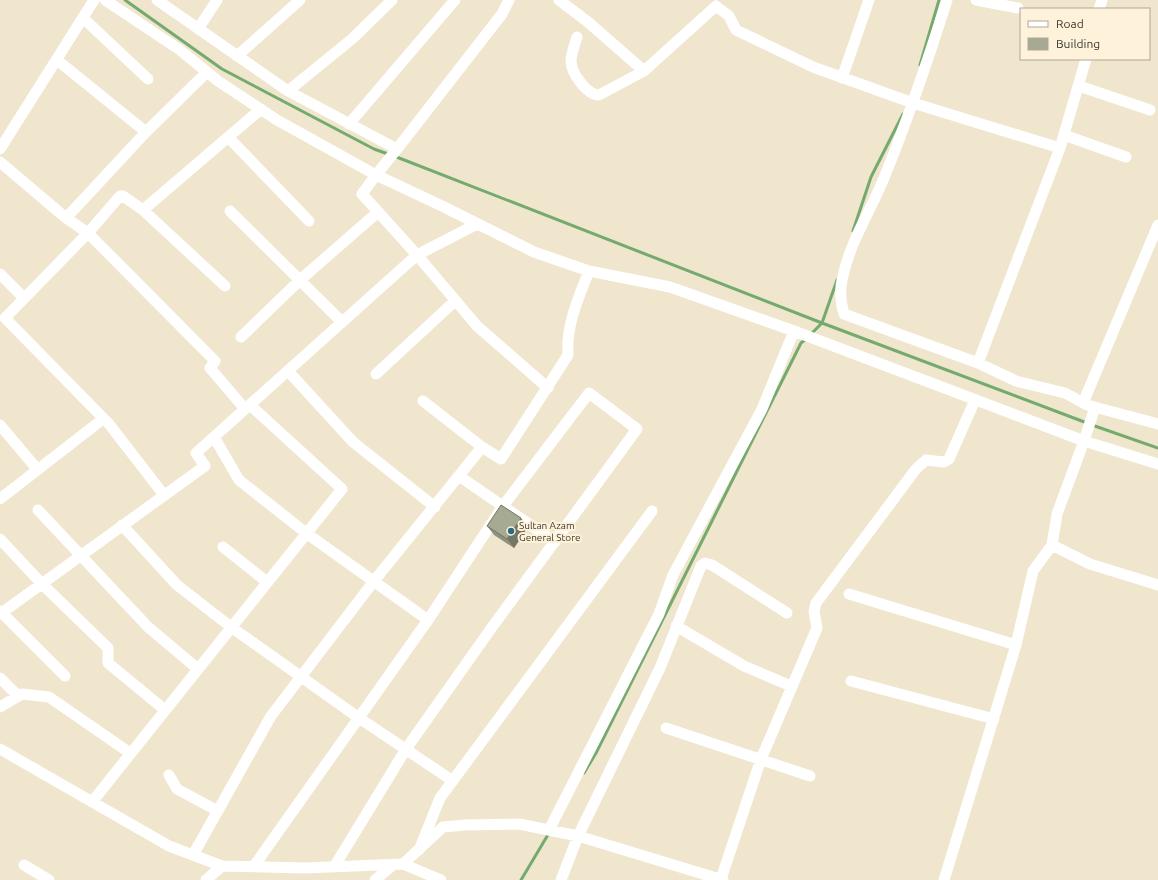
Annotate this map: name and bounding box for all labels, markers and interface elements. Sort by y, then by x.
legend [1020,8,1150,60]
text: Road [1056,17,1084,30]
text: Building [1056,37,1100,50]
place label: Sultan Azam General Store [519,520,581,543]
marker: Sultan Azam General Store [506,526,516,536]

